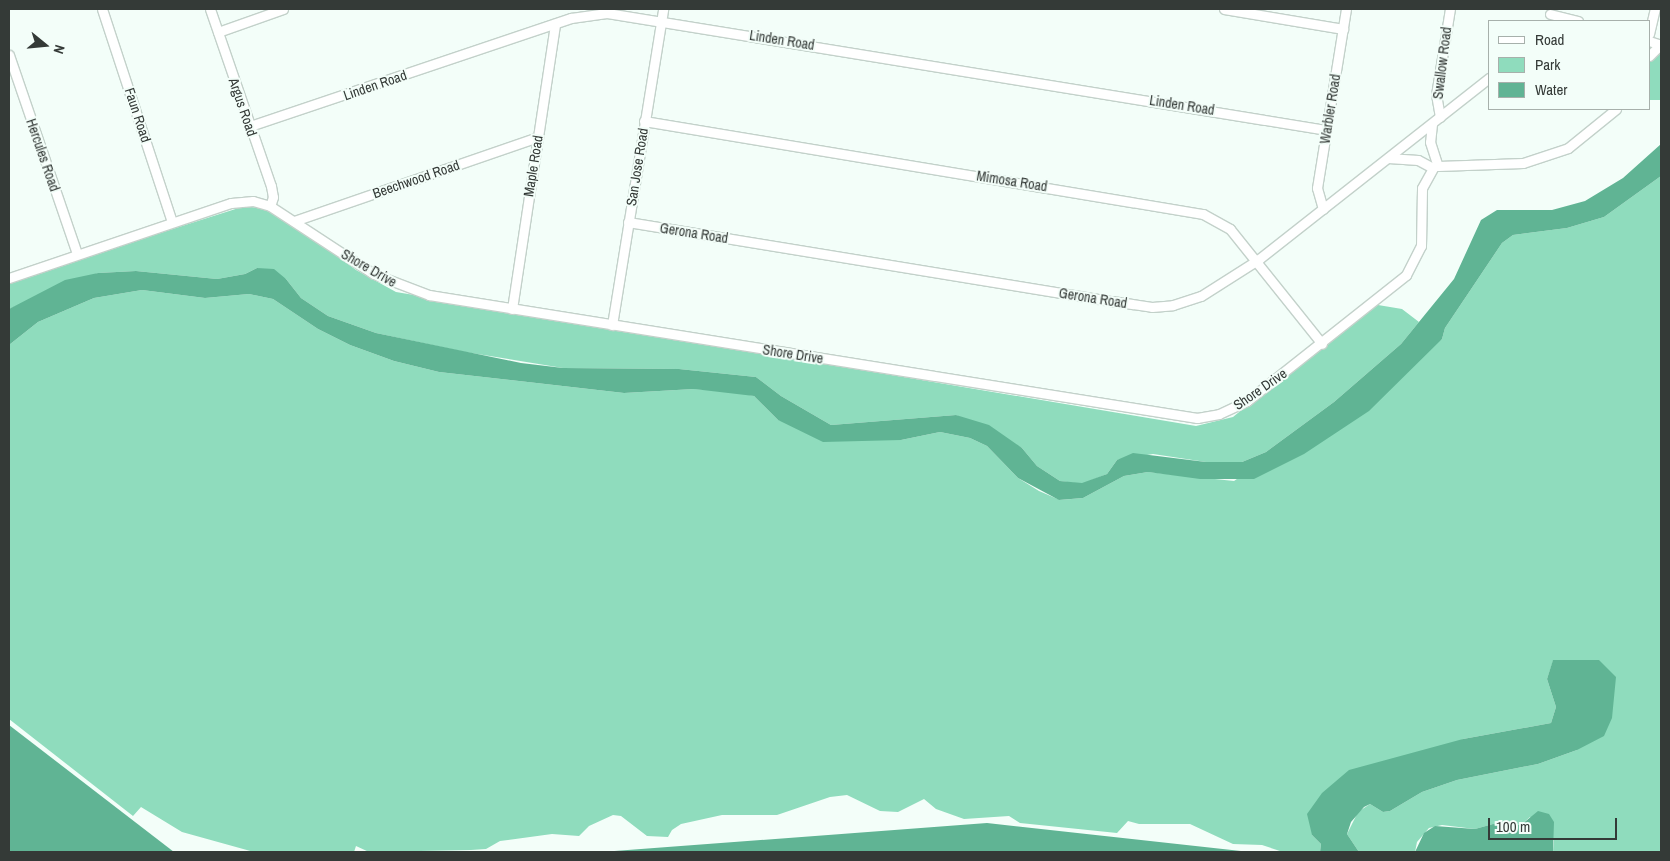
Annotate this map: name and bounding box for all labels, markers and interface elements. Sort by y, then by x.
north arrow [20,20,70,70]
legend [1488,20,1650,110]
street label: Swallow Road [1429,26,1455,100]
street label: Linden Road [748,27,816,53]
text: Road [1535,29,1564,50]
text: N [50,43,69,56]
text: Park [1535,54,1560,75]
street label: Linden Road [341,66,409,104]
street label: Warbler Road [1316,73,1344,145]
street label: Argus Road [225,76,261,138]
text: Water [1535,79,1567,100]
street label: Faun Road [121,86,155,144]
street label: Linden Road [1148,92,1216,118]
street label: Hercules Road [23,116,63,194]
street label: San Jose Road [623,127,651,207]
street label: Maple Road [520,134,546,198]
street label: Beechwood Road [370,156,462,202]
street label: Mimosa Road [975,167,1049,195]
street label: Gerona Road [659,219,729,247]
street label: Shore Drive [338,245,400,291]
street label: Gerona Road [1058,284,1128,312]
street label: Shore Drive [761,341,825,367]
street label: Shore Drive [1230,365,1290,413]
scale bar [1490,808,1619,840]
text: 100 m [1496,816,1530,837]

